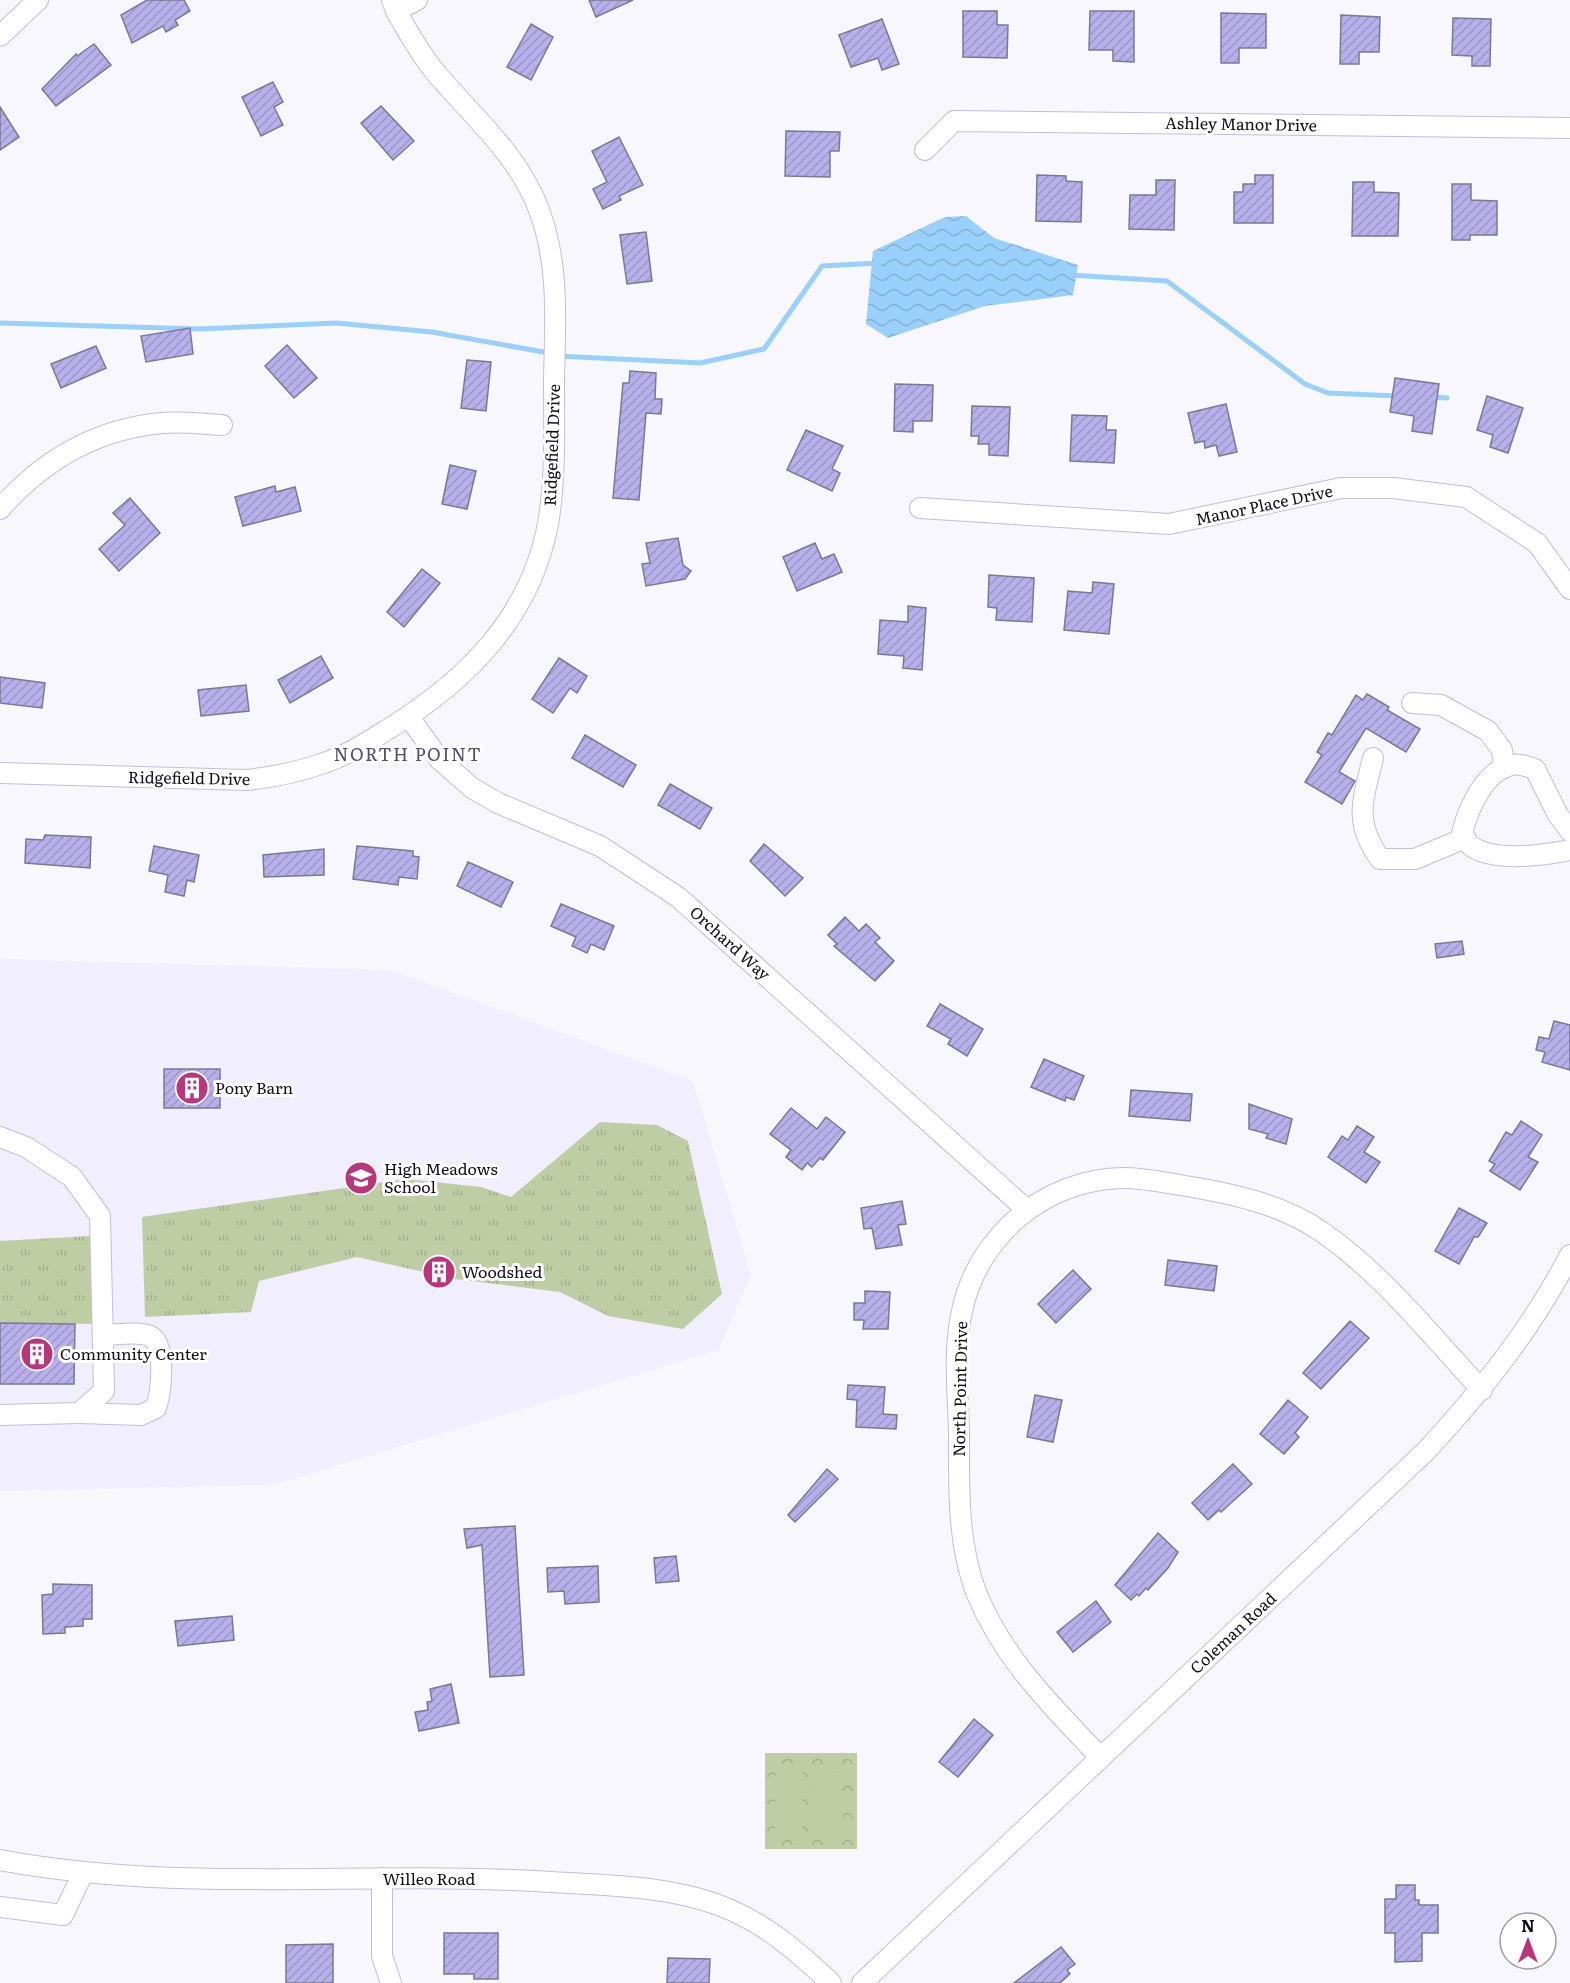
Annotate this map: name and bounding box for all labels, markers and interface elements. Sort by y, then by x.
street label: Ashley Manor Drive [1165,110,1317,136]
street label: Ridgefield Drive [537,383,565,506]
street label: Manor Place Drive [1193,478,1335,530]
district label: NORTH POINT [334,740,482,767]
street label: Ridgefield Drive [128,764,250,790]
street label: Orchard Way [685,900,777,986]
building icon: Pony Barn [174,1070,210,1106]
place label: Pony Barn [215,1075,294,1099]
place label: High Meadows School [384,1156,498,1198]
school or university icon: High Meadows School [343,1160,379,1196]
building icon: Woodshed [421,1254,457,1290]
place label: Woodshed [462,1259,543,1283]
street label: North Point Drive [946,1321,972,1457]
building icon: Community Center [19,1336,55,1372]
place label: Community Center [60,1341,207,1365]
street label: Coleman Road [1184,1586,1281,1679]
street label: Willeo Road [383,1866,476,1890]
north arrow [1498,1911,1558,1971]
text: N [1521,1913,1535,1937]

